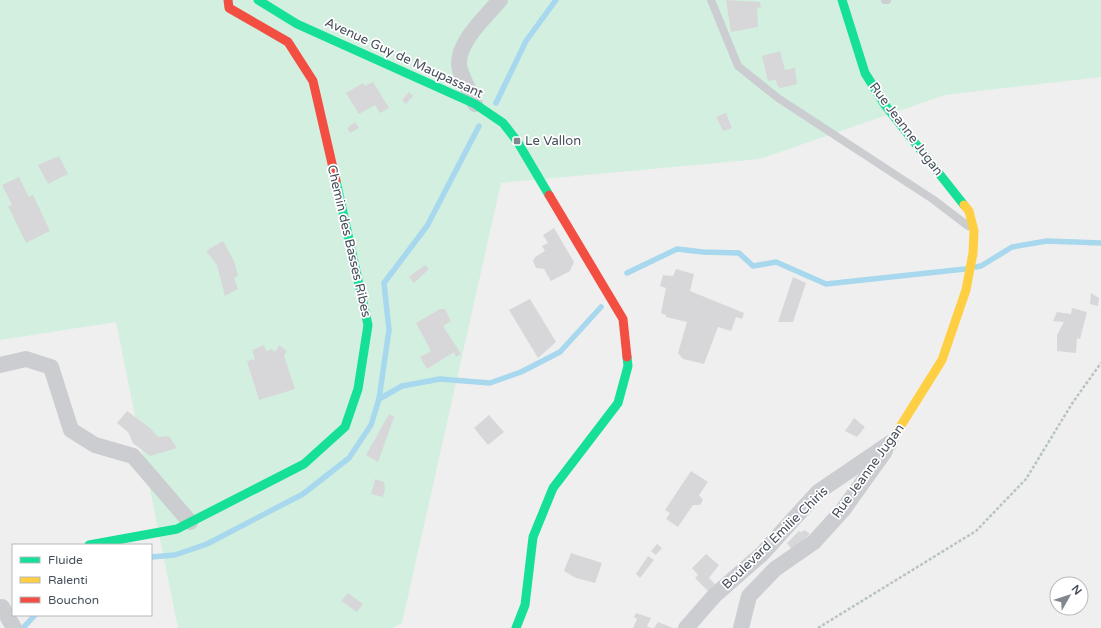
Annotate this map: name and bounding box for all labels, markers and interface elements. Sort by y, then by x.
street label: Avenue Guy de Maupassant [322,14,486,102]
street label: Rue Jeanne Jugan [866,79,946,179]
place label: Le Vallon [525,133,581,149]
marker: Le Vallon [512,136,522,146]
street label: Chemin des Basses Ribes [324,163,374,319]
street label: Rue Jeanne Jugan [828,421,908,521]
street label: Boulevard Emilie Chiris [719,483,831,593]
legend [12,544,152,616]
text: Fluide [48,553,83,567]
text: Ralenti [48,573,88,587]
north arrow [1049,576,1089,616]
text: N [1069,582,1084,598]
text: Bouchon [48,593,99,607]

